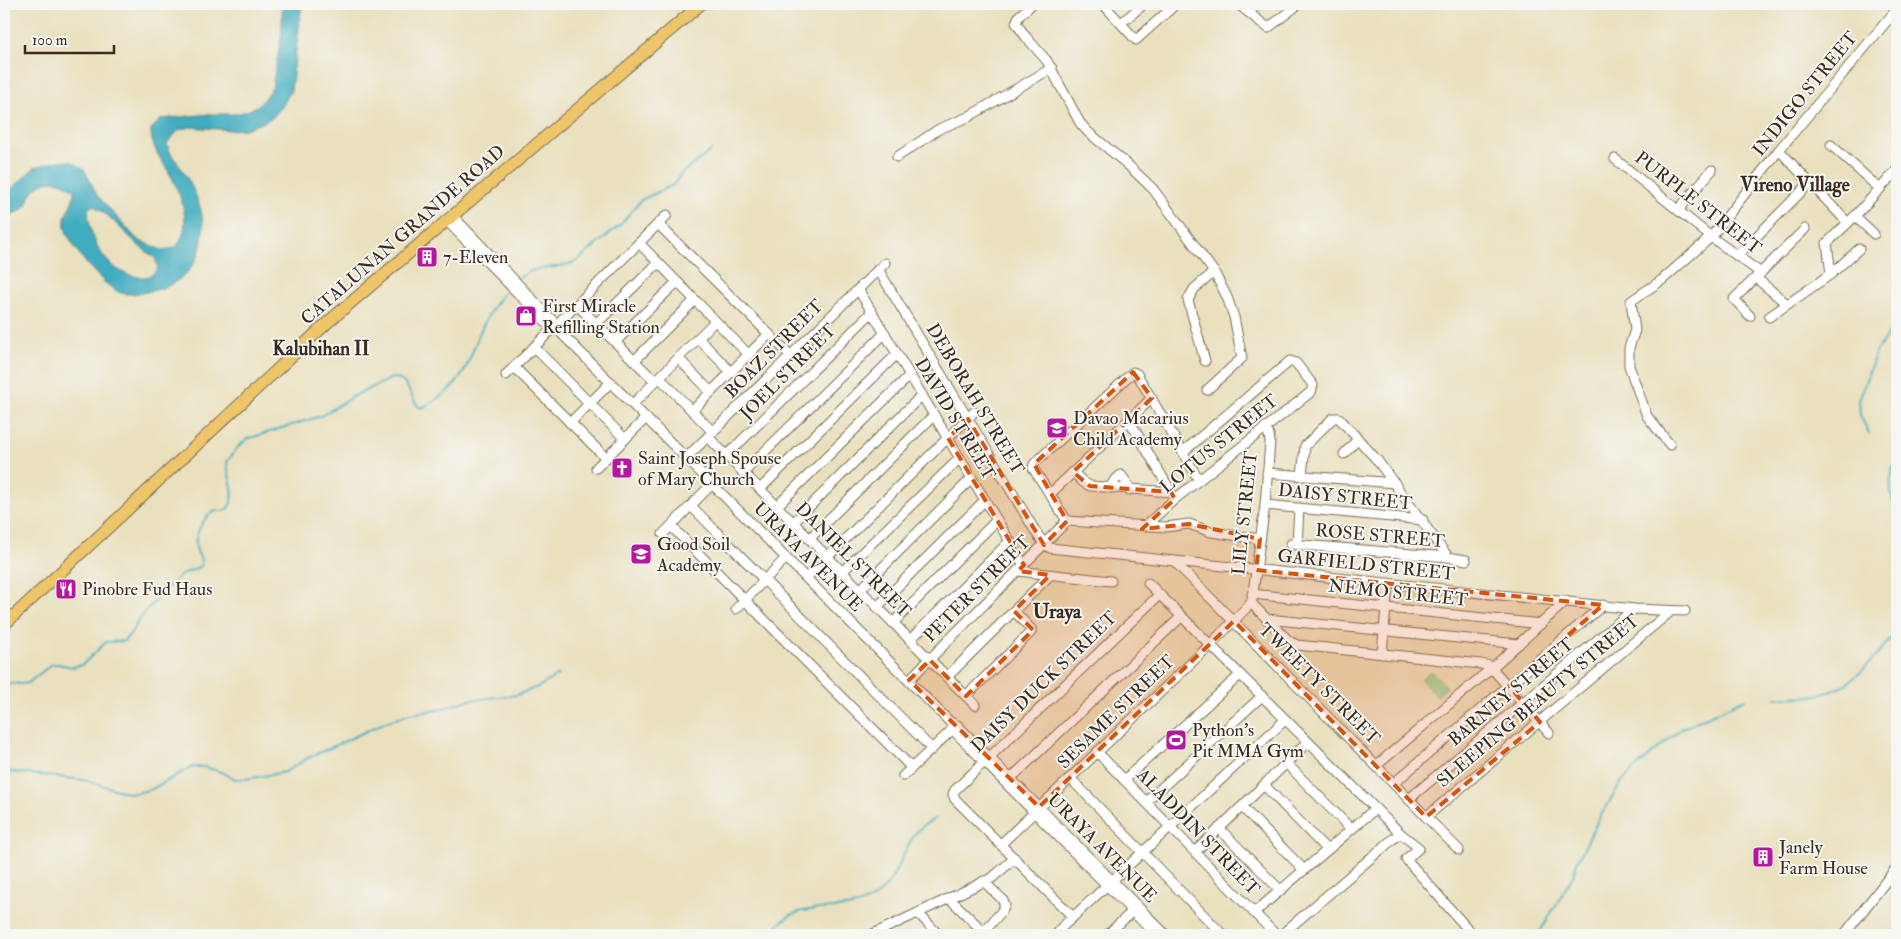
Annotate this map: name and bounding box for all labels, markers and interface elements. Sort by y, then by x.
scale bar [25,22,114,54]
street label: INDIGO STREET [1748,26,1863,161]
text: 100 m [32,31,68,50]
street label: CATALUNAN GRANDE ROAD [296,140,510,330]
street label: PURPLE STREET [1630,146,1766,260]
district label: Vireno Village [1739,173,1850,198]
building icon: 7-Eleven [415,245,439,269]
place label: 7-Eleven [443,246,508,269]
street label: BOAZ STREET [720,294,829,403]
place label: First Miracle Refilling Station [542,295,660,339]
shop icon: First Miracle Refilling Station [514,304,538,328]
street label: JOEL STREET [734,319,841,426]
street label: DEBORAH STREET [921,319,1030,479]
district label: Kalubihan II [273,337,370,361]
street label: DAVID STREET [909,354,1001,485]
street label: LOTUS STREET [1155,389,1283,499]
place label: Davao Macarius Child Academy [1073,407,1189,451]
school or university icon: Davao Macarius Child Academy [1045,416,1069,440]
place label: Saint Joseph Spouse of Mary Church [638,447,782,491]
street label: LILY STREET [1227,449,1263,576]
church icon: Saint Joseph Spouse of Mary Church [610,456,634,480]
street label: DAISY STREET [1277,479,1414,516]
street label: URAYA AVENUE [748,497,868,617]
street label: DANIEL STREET [790,497,916,623]
street label: ROSE STREET [1314,519,1446,553]
street label: PETER STREET [919,530,1036,647]
place label: Good Soil Academy [656,533,731,577]
school or university icon: Good Soil Academy [629,542,653,566]
street label: GARFIELD STREET [1276,544,1456,586]
street label: NEMO STREET [1327,574,1470,612]
restaurant icon: Pinobre Fud Haus [54,577,78,601]
place label: Pinobre Fud Haus [82,578,212,601]
district label: Uraya [1033,599,1082,625]
street label: DAISY DUCK STREET [966,606,1122,758]
street label: SLEEPING BEAUTY STREET [1432,609,1645,793]
street label: TWEETY STREET [1253,618,1385,750]
street label: BARNEY STREET [1444,632,1579,751]
street label: SESAME STREET [1053,650,1180,774]
place label: Python's Pit MMA Gym [1192,719,1304,763]
sports icon: Python's Pit MMA Gym [1164,728,1188,752]
street label: ALADDIN STREET [1131,763,1265,901]
street label: URAYA AVENUE [1042,788,1162,908]
place label: Janely Farm House [1778,836,1868,880]
building icon: Janely Farm House [1751,845,1775,869]

